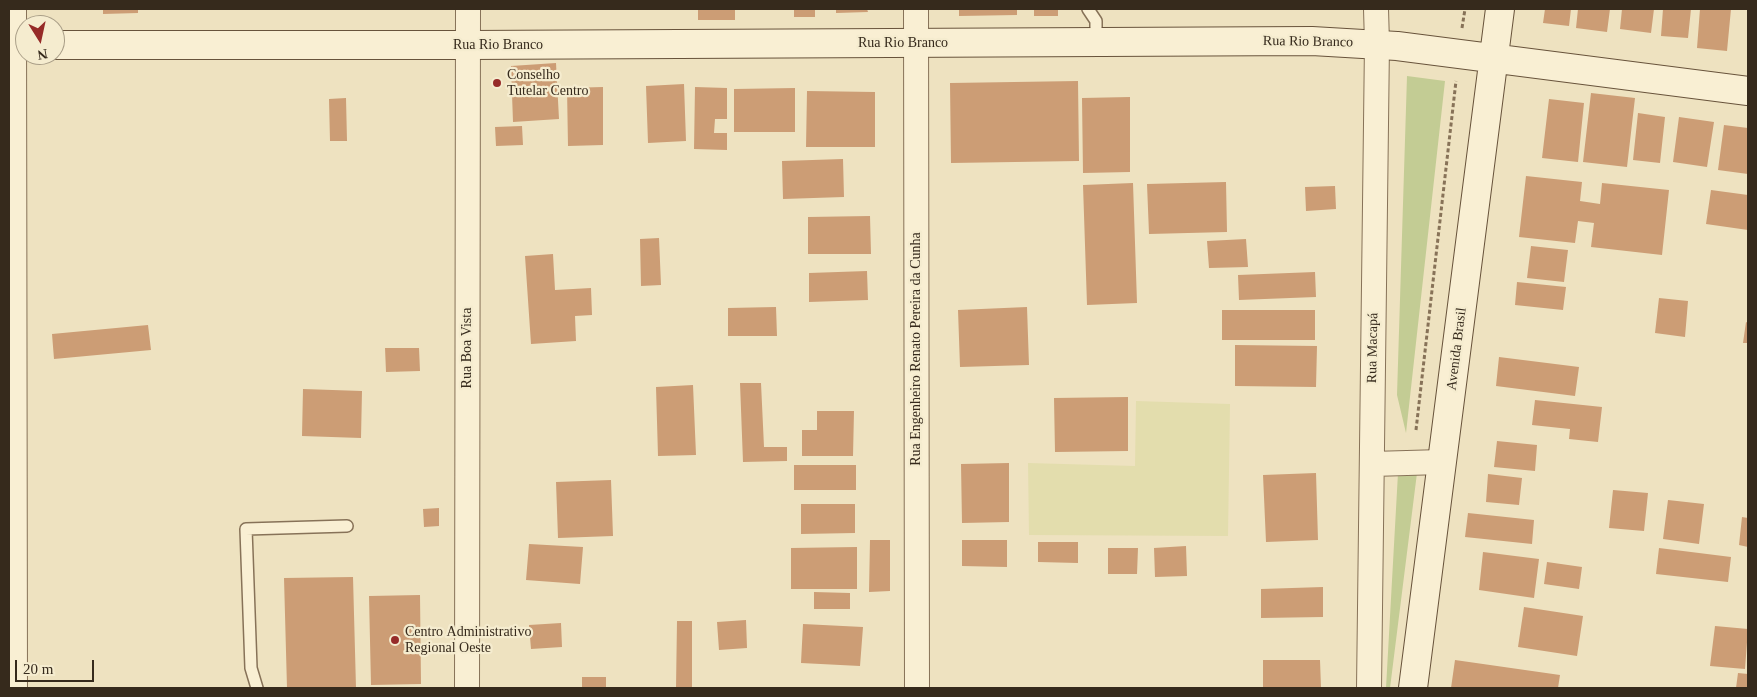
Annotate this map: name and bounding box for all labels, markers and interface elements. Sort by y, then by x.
north arrow [15,15,65,65]
street label: Rua Rio Branco [1263,33,1353,51]
street label: Rua Rio Branco [858,35,948,51]
street label: Rua Rio Branco [453,37,543,53]
text: N [36,46,49,63]
place label: Conselho Tutelar Centro [507,67,589,100]
marker: Conselho Tutelar Centro [491,77,503,89]
street label: Rua Engenheiro Renato Pereira da Cunha [908,232,924,466]
street label: Avenida Brasil [1444,307,1470,391]
street label: Rua Boa Vista [459,308,475,388]
street label: Rua Macapá [1364,313,1382,383]
place label: Centro Administrativo Regional Oeste [405,624,531,656]
marker: Centro Administrativo Regional Oeste [389,634,401,646]
scale bar [18,650,96,682]
text: 20 m [23,661,53,677]

